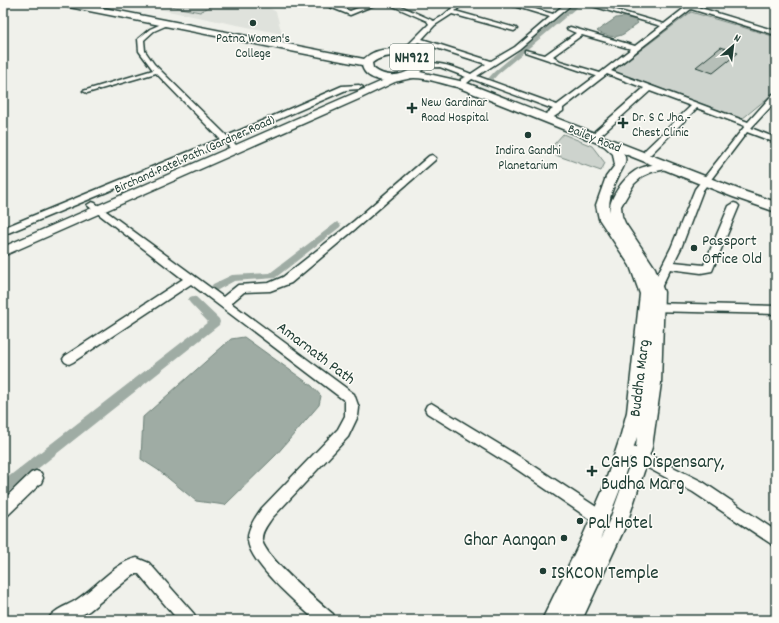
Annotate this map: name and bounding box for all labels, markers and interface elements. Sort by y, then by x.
marker: Patna Women's College [248,18,258,28]
north arrow [713,26,753,66]
place label: Patna Women's College [216,30,290,64]
text: N [731,31,743,48]
road number: NH922 [390,44,434,70]
place label: New Gardinar Road Hospital [421,94,489,128]
marker: New Gardinar Road Hospital [406,102,418,114]
place label: Dr. S C Jha - Chest Clinic [632,109,691,143]
street label: Birchand Patel Path (Gardner Road) [112,111,278,199]
marker: Dr. S C Jha - Chest Clinic [617,117,629,129]
street label: Bailey Road [565,120,624,159]
marker: Indira Gandhi Planetarium [523,130,533,140]
place label: Indira Gandhi Planetarium [495,142,561,176]
place label: Passport Office Old [702,230,762,271]
marker: Passport Office Old [689,243,699,253]
street label: Amarnath Path [271,317,360,391]
street label: Buddha Marg [624,338,657,418]
place label: CGHS Dispensary, Budha Marg [601,450,725,499]
marker: CGHS Dispensary, Budha Marg [586,465,598,477]
place label: Pal Hotel [588,511,653,538]
marker: Pal Hotel [575,516,585,526]
place label: Ghar Aangan [463,528,556,555]
marker: Ghar Aangan [559,533,569,543]
place label: ISKCON Temple [551,561,659,588]
marker: ISKCON Temple [538,566,548,576]

